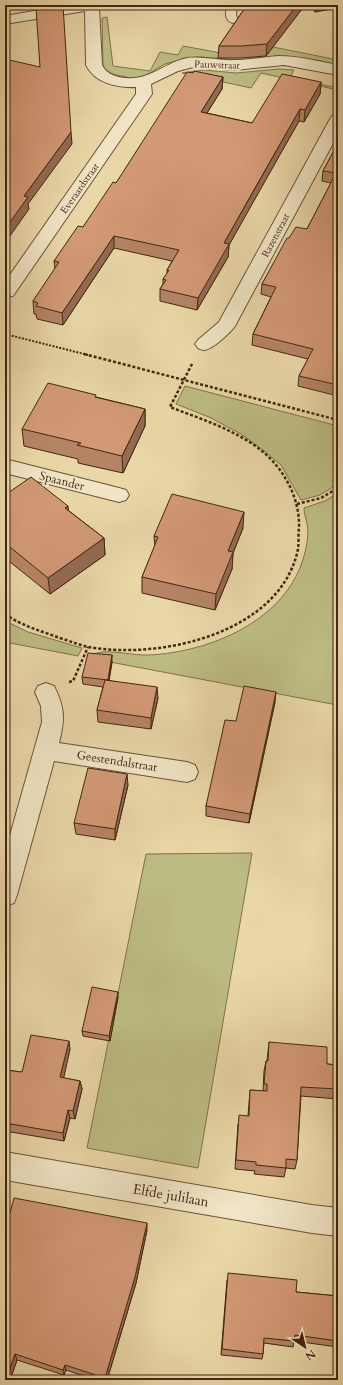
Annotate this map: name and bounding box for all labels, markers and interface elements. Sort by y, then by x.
street label: Pauwstraat [194,57,241,73]
street label: Everaardstraat [57,160,103,217]
street label: Razenstraat [258,210,294,260]
street label: Spaander [38,468,87,494]
street label: Geestendalstraat [76,747,159,775]
street label: Elfde julilaan [131,1179,210,1212]
north arrow [285,1327,325,1367]
text: N [302,1346,319,1364]

